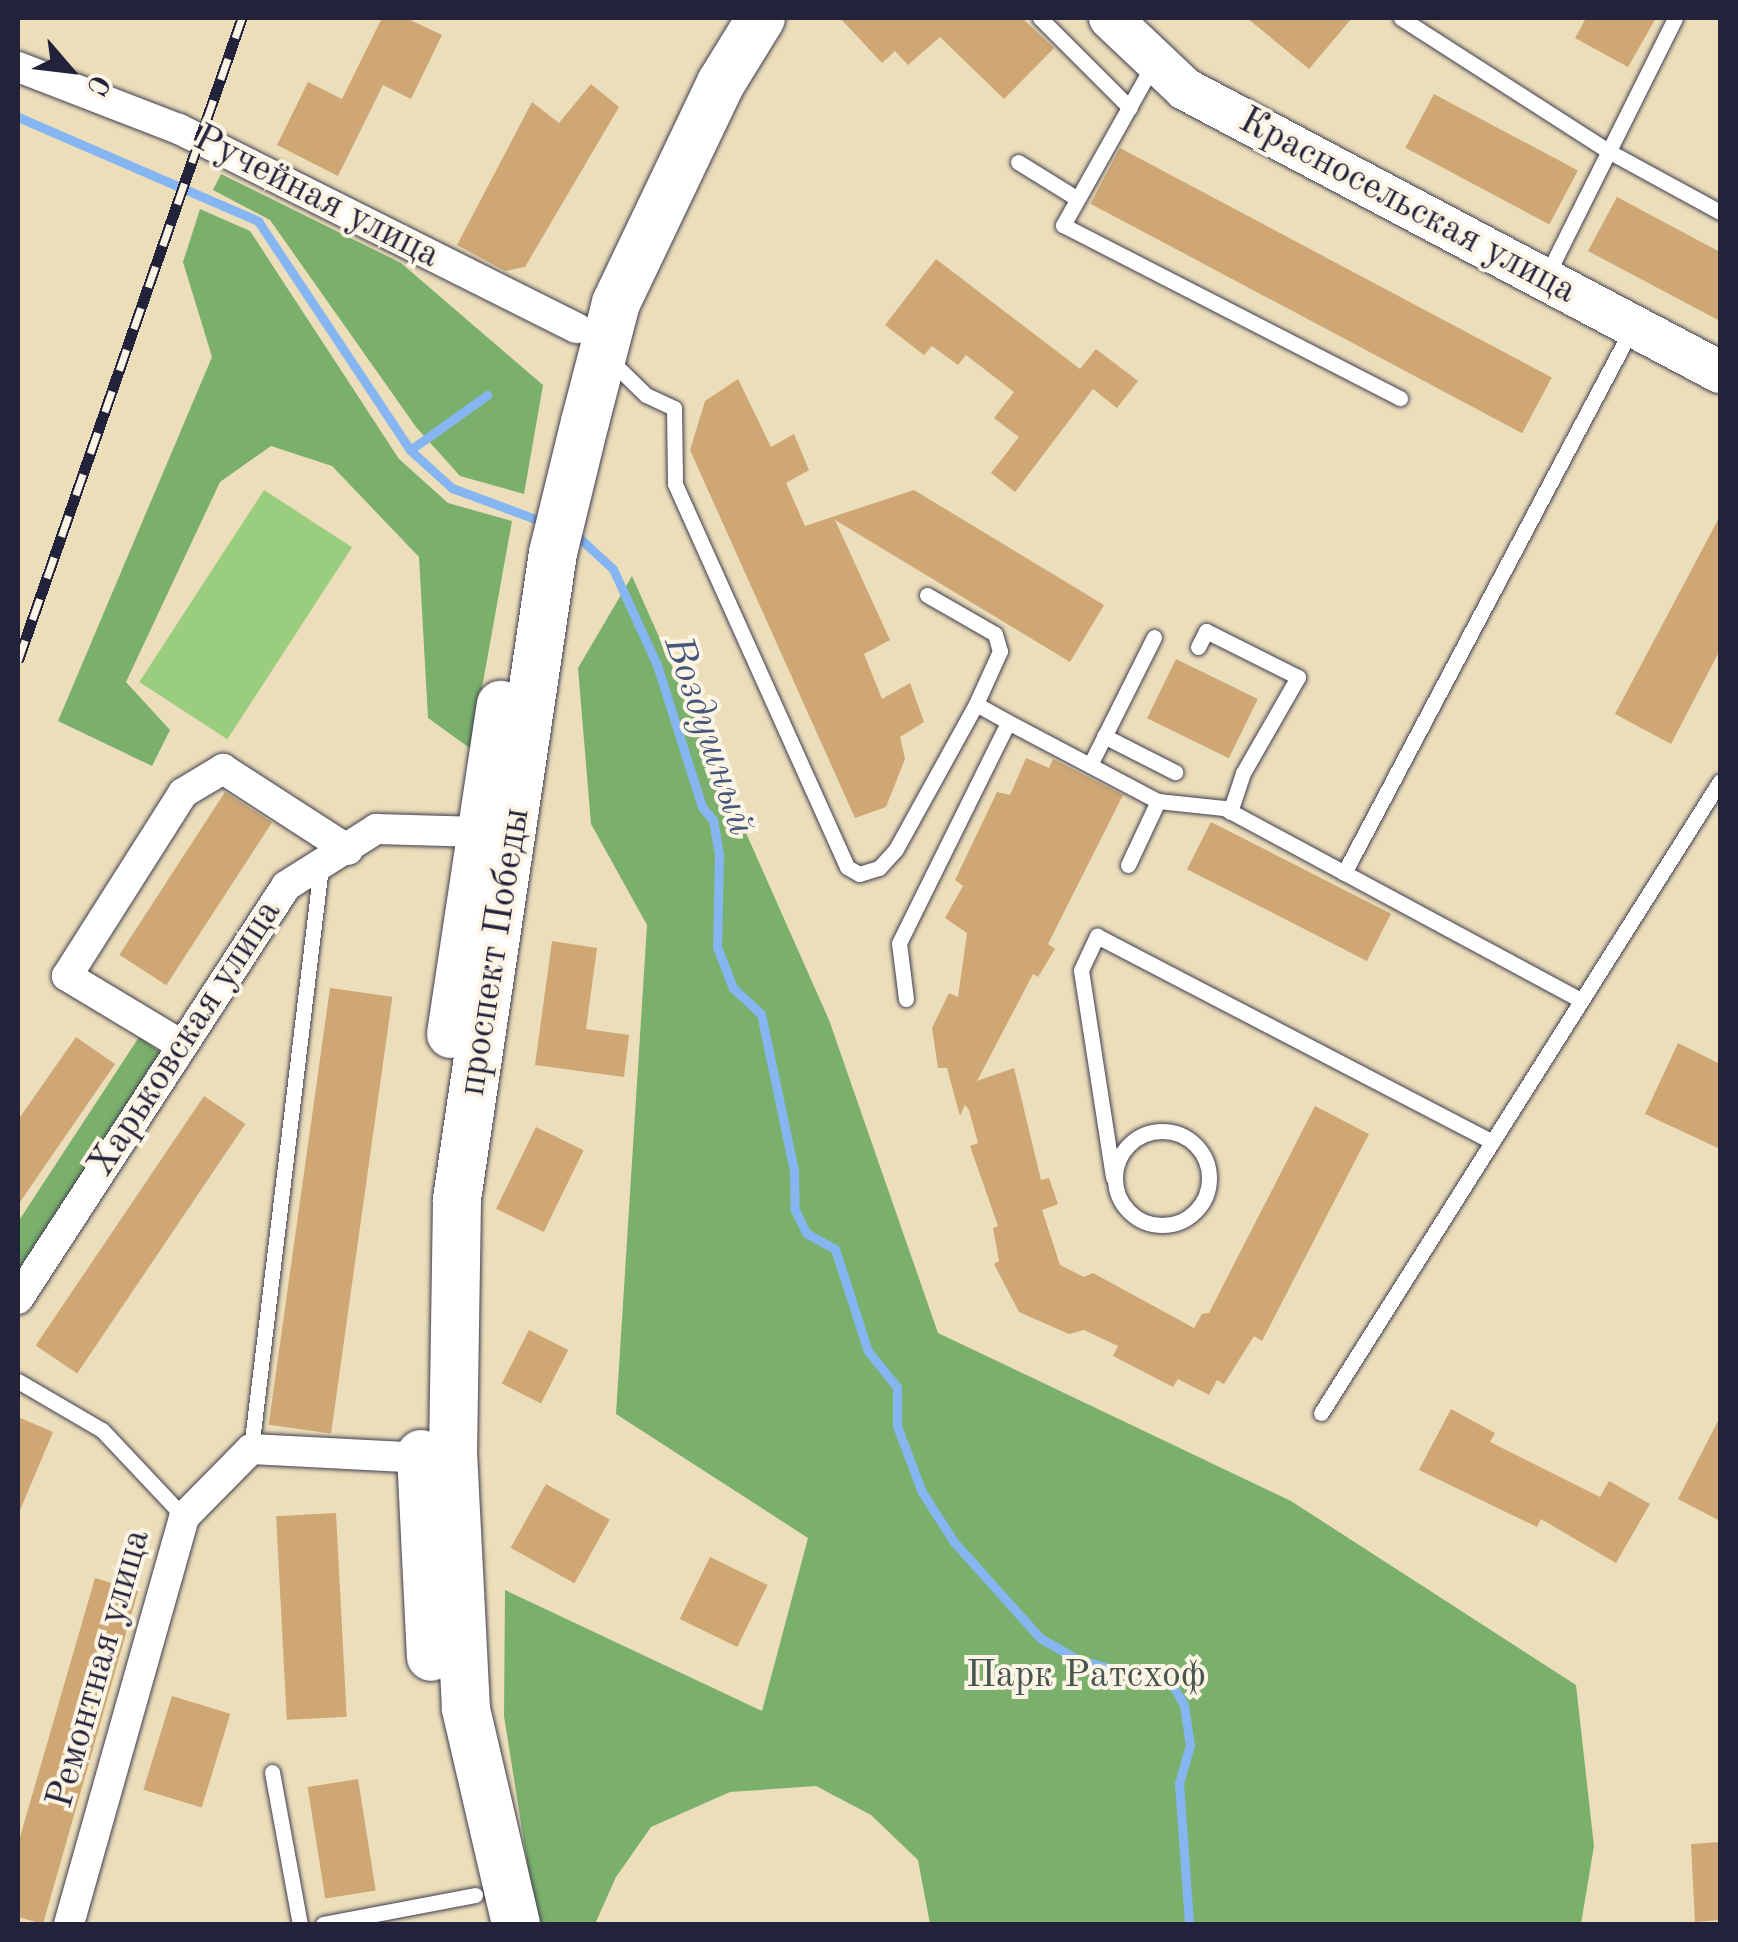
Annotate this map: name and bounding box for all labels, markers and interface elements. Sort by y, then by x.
north arrow [20,20,120,120]
text: С [80,69,113,99]
street label: Красносельская улица [1231,99,1583,315]
street label: Ручейная улица [185,116,447,280]
water label: Воздушный [651,630,765,842]
street label: проспект Победы [451,805,541,1099]
street label: Харьковская улица [79,892,293,1186]
street label: Ремонтная улица [38,1524,162,1814]
park label: Парк Ратсхоф [966,1654,1206,1700]

